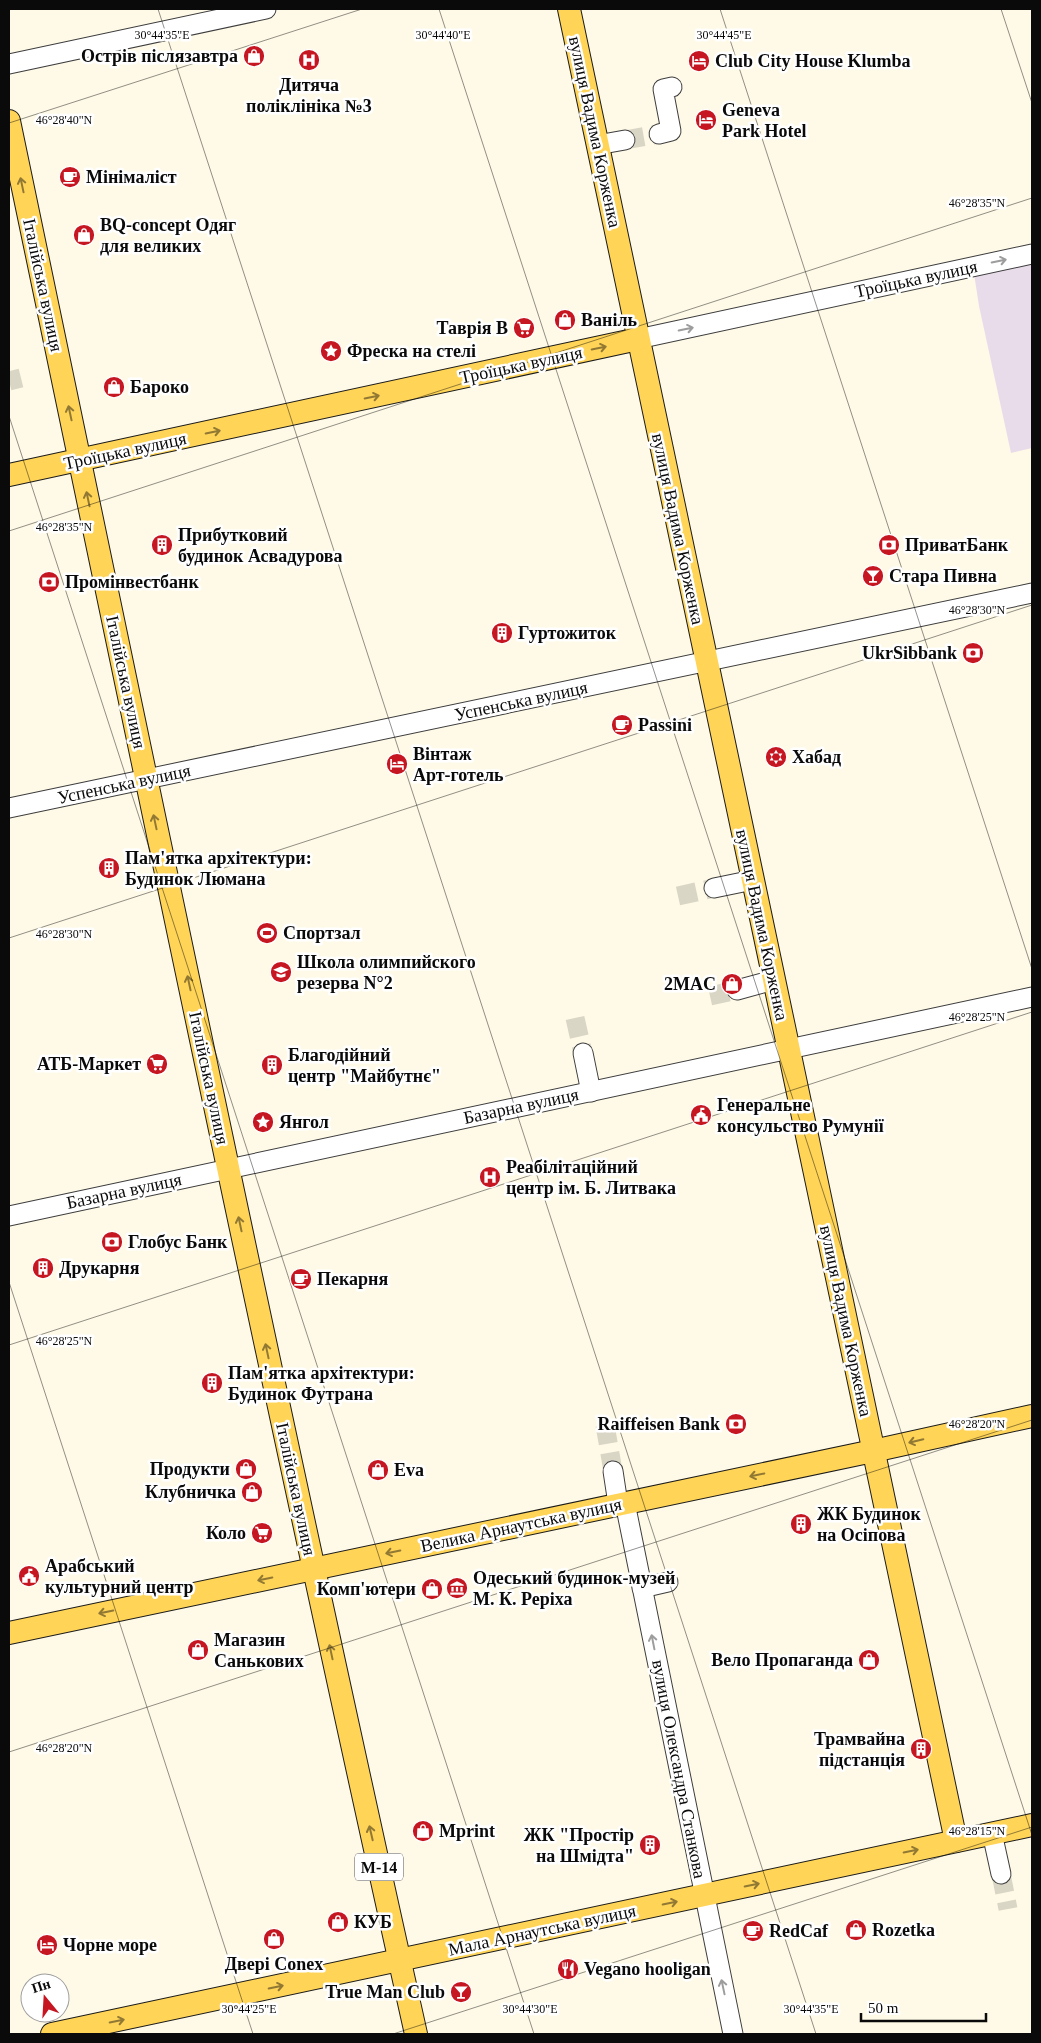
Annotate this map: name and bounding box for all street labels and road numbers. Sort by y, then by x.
street label: вулиця Вадима Корженка [565,35,625,229]
street label: Італійська вулиця [19,217,67,353]
street label: Троїцька вулиця [853,256,979,302]
street label: Троїцька вулиця [458,342,584,388]
street label: Троїцька вулиця [62,428,188,474]
street label: вулиця Вадима Корженка [648,432,708,626]
street label: Італійська вулиця [102,614,150,750]
street label: Успенська вулиця [453,677,589,725]
street label: Успенська вулиця [56,760,192,808]
street label: вулиця Вадима Корженка [732,828,792,1022]
street label: Італійська вулиця [185,1010,233,1146]
street label: Базарна вулиця [462,1084,580,1128]
street label: Базарна вулиця [65,1169,183,1213]
street label: вулиця Вадима Корженка [816,1224,876,1418]
street label: Італійська вулиця [272,1421,320,1557]
street label: Велика Арнаутська вулиця [419,1494,623,1556]
street label: вулиця Олександра Станкова [648,1658,710,1880]
road number: М-14 [355,1854,403,1880]
street label: Мала Арнаутська вулиця [446,1900,638,1960]

